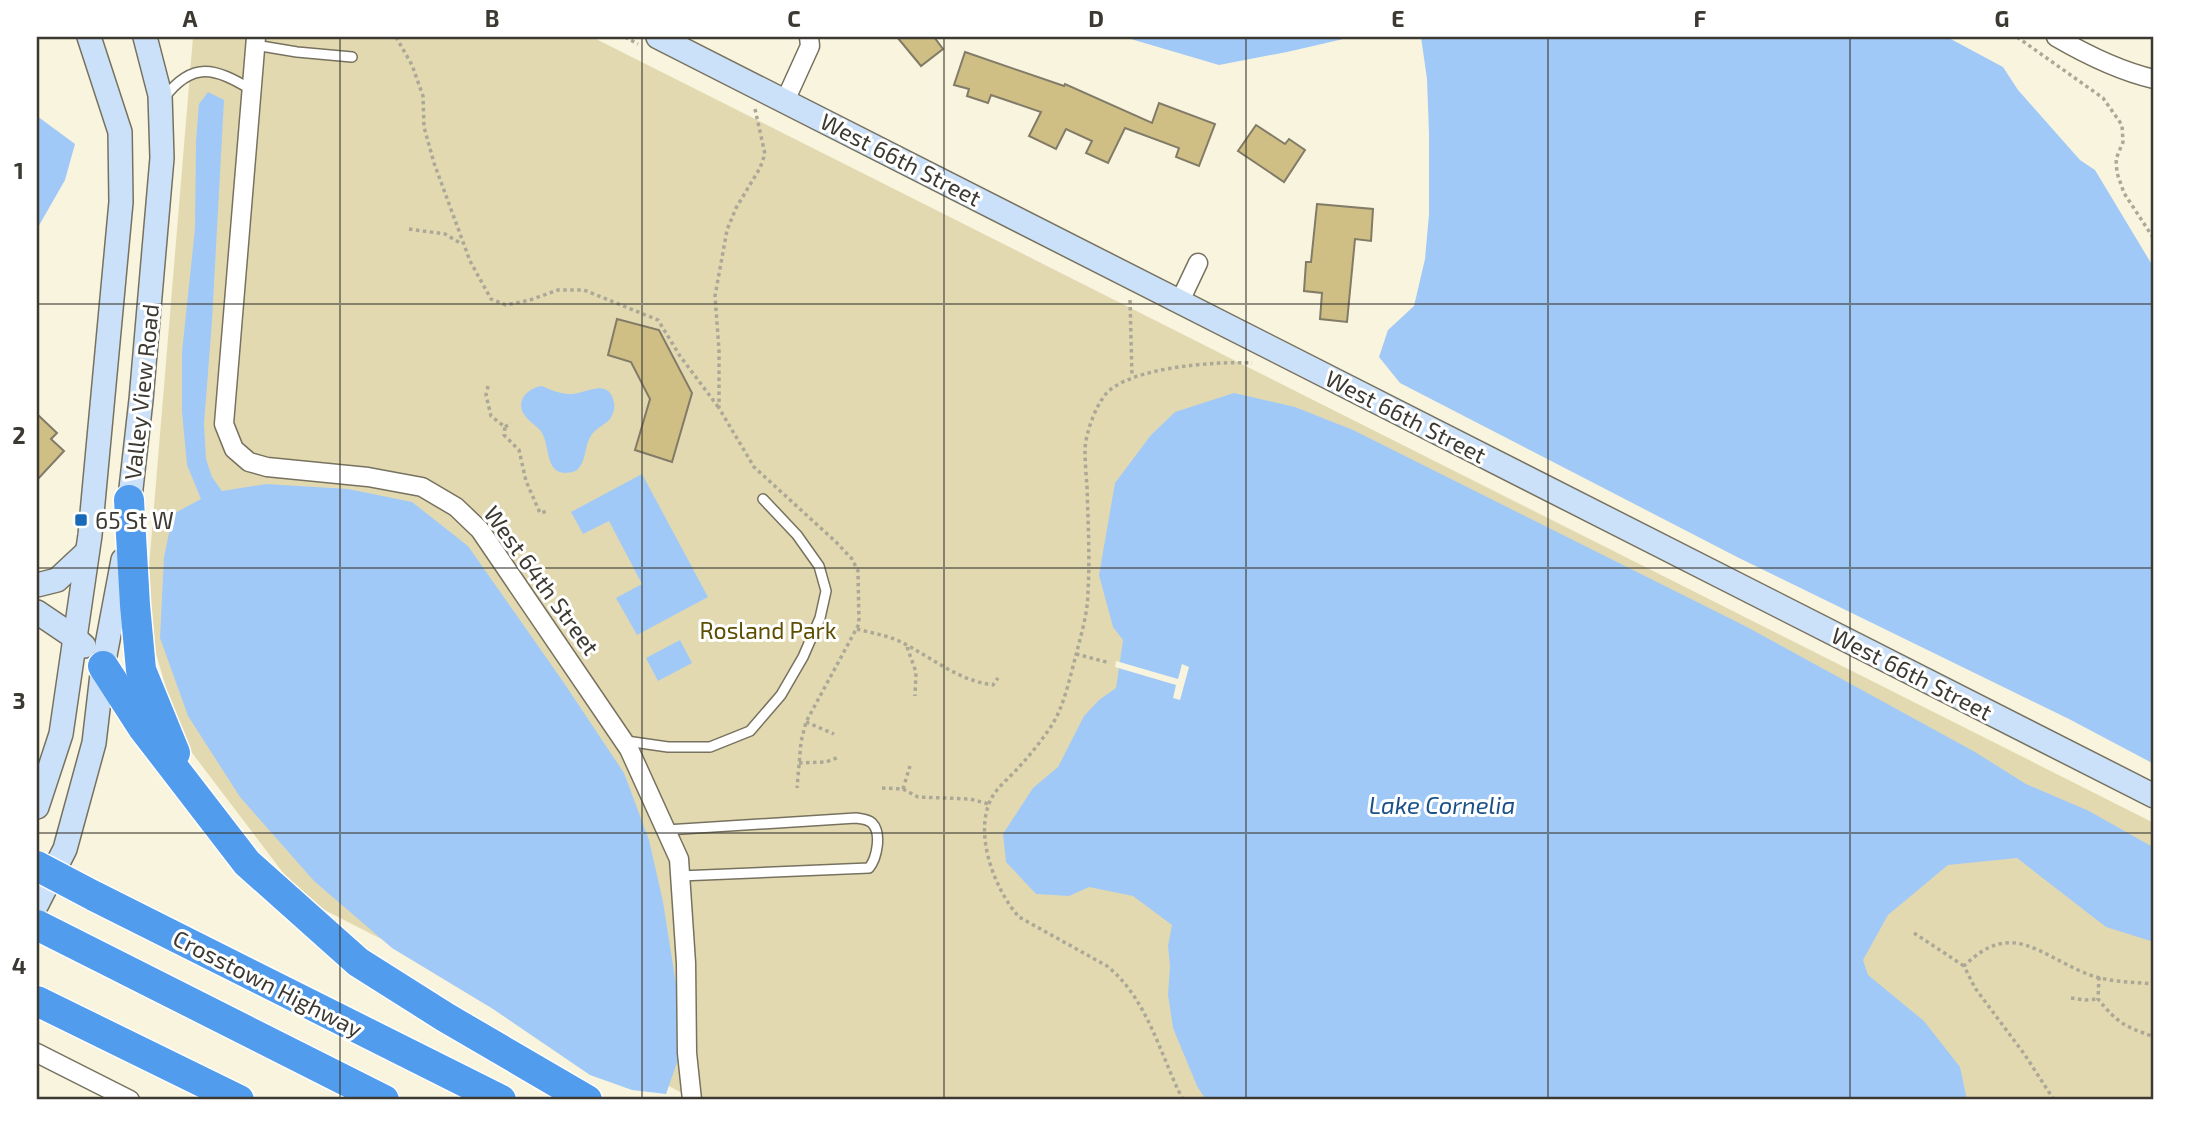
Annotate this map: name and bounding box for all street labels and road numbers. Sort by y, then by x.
street label: West 66th Street [816,106,986,212]
street label: Valley View Road [118,303,164,481]
street label: West 66th Street [1321,363,1491,469]
street label: West 64th Street [478,500,606,660]
street label: West 66th Street [1827,620,1997,726]
street label: Crosstown Highway [169,923,367,1043]

